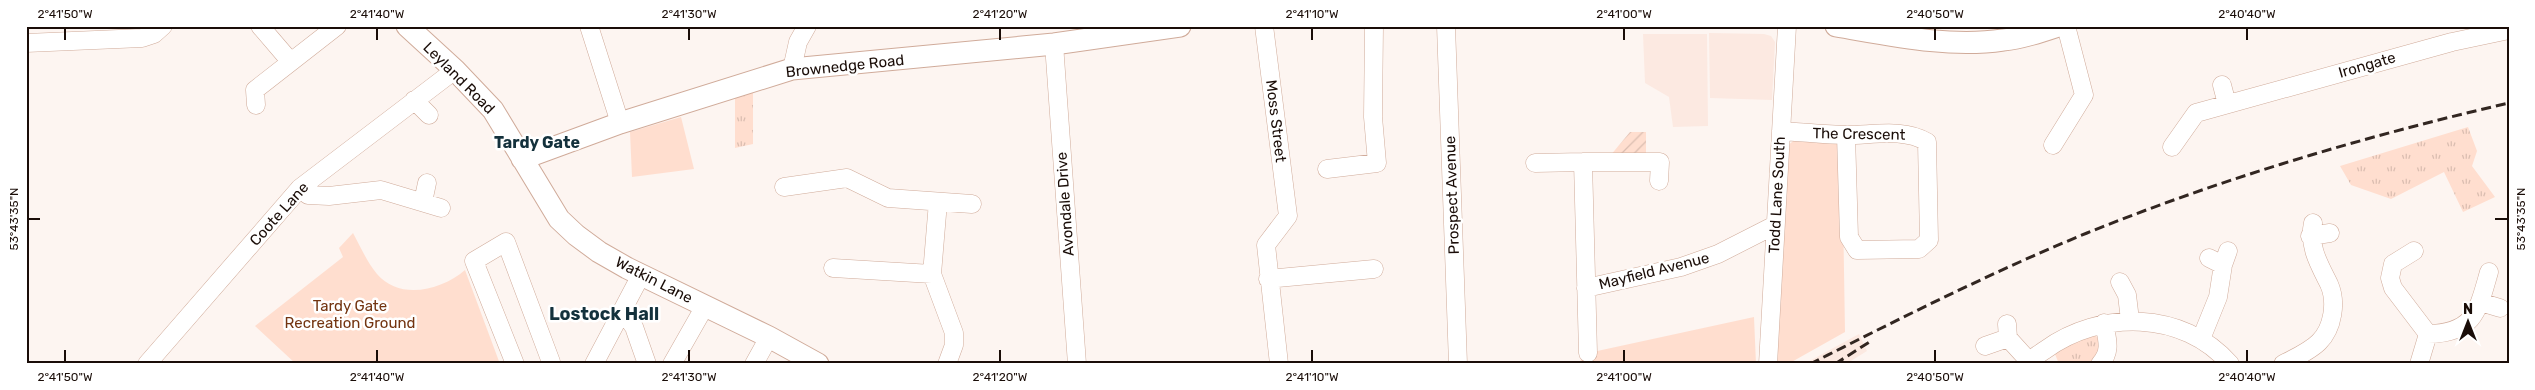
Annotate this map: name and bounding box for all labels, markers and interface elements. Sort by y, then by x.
text: 2°41'50"W [38,7,93,21]
text: 2°41'40"W [350,7,405,21]
text: 2°41'30"W [661,7,717,21]
text: 2°41'20"W [973,7,1028,21]
text: 2°41'10"W [1285,7,1339,21]
text: 2°41'00"W [1596,7,1652,21]
text: 2°40'50"W [1906,7,1964,21]
text: 2°40'40"W [2218,7,2276,21]
street label: Leyland Road [419,38,499,118]
street label: Irongate [2336,48,2398,82]
street label: Brownedge Road [785,51,905,81]
street label: Moss Street [1262,79,1290,163]
street label: The Crescent [1812,124,1906,144]
district label: Tardy Gate [494,133,580,152]
street label: Prospect Avenue [1441,135,1463,255]
street label: Todd Lane South [1765,136,1789,254]
street label: Avondale Drive [1052,151,1078,257]
street label: Coote Lane [246,179,312,249]
text: 53°43'35"N [7,188,21,250]
text: 53°43'35"N [2514,188,2528,250]
street label: Mayfield Avenue [1597,249,1711,293]
street label: Watkin Lane [612,253,696,307]
park label: Tardy Gate Recreation Ground [285,297,415,332]
north arrow [2442,298,2492,348]
text: N [2463,301,2473,318]
district label: Lostock Hall [549,303,659,325]
text: 2°41'50"W [38,370,93,384]
text: 2°41'40"W [350,370,405,384]
text: 2°41'30"W [661,370,717,384]
text: 2°41'20"W [973,370,1028,384]
text: 2°41'10"W [1285,370,1339,384]
text: 2°41'00"W [1596,370,1652,384]
text: 2°40'50"W [1906,370,1964,384]
text: 2°40'40"W [2218,370,2276,384]

